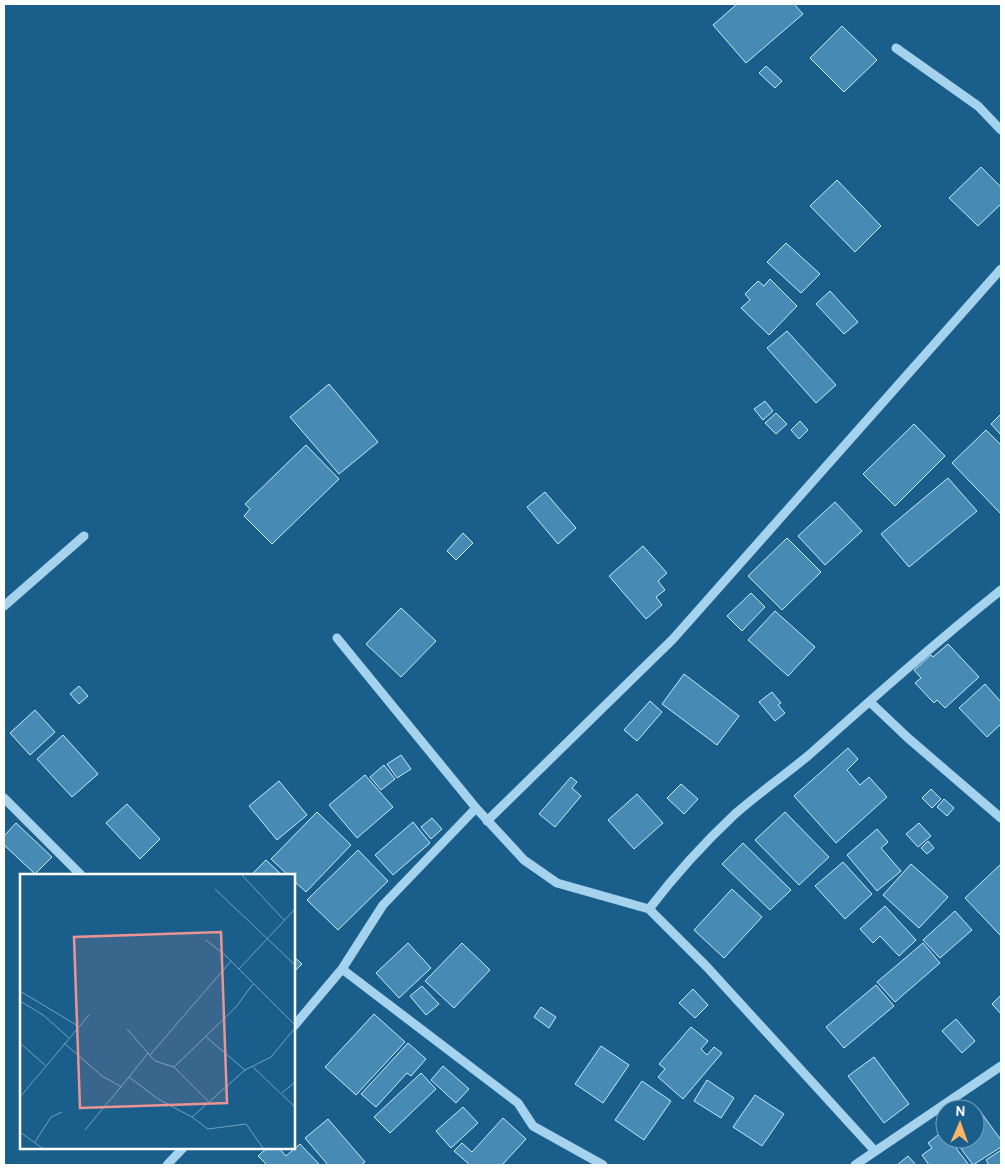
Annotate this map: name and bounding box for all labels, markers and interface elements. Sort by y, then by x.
inset map [20,874,295,1149]
north arrow [935,1099,985,1149]
text: N [955,1104,966,1121]

